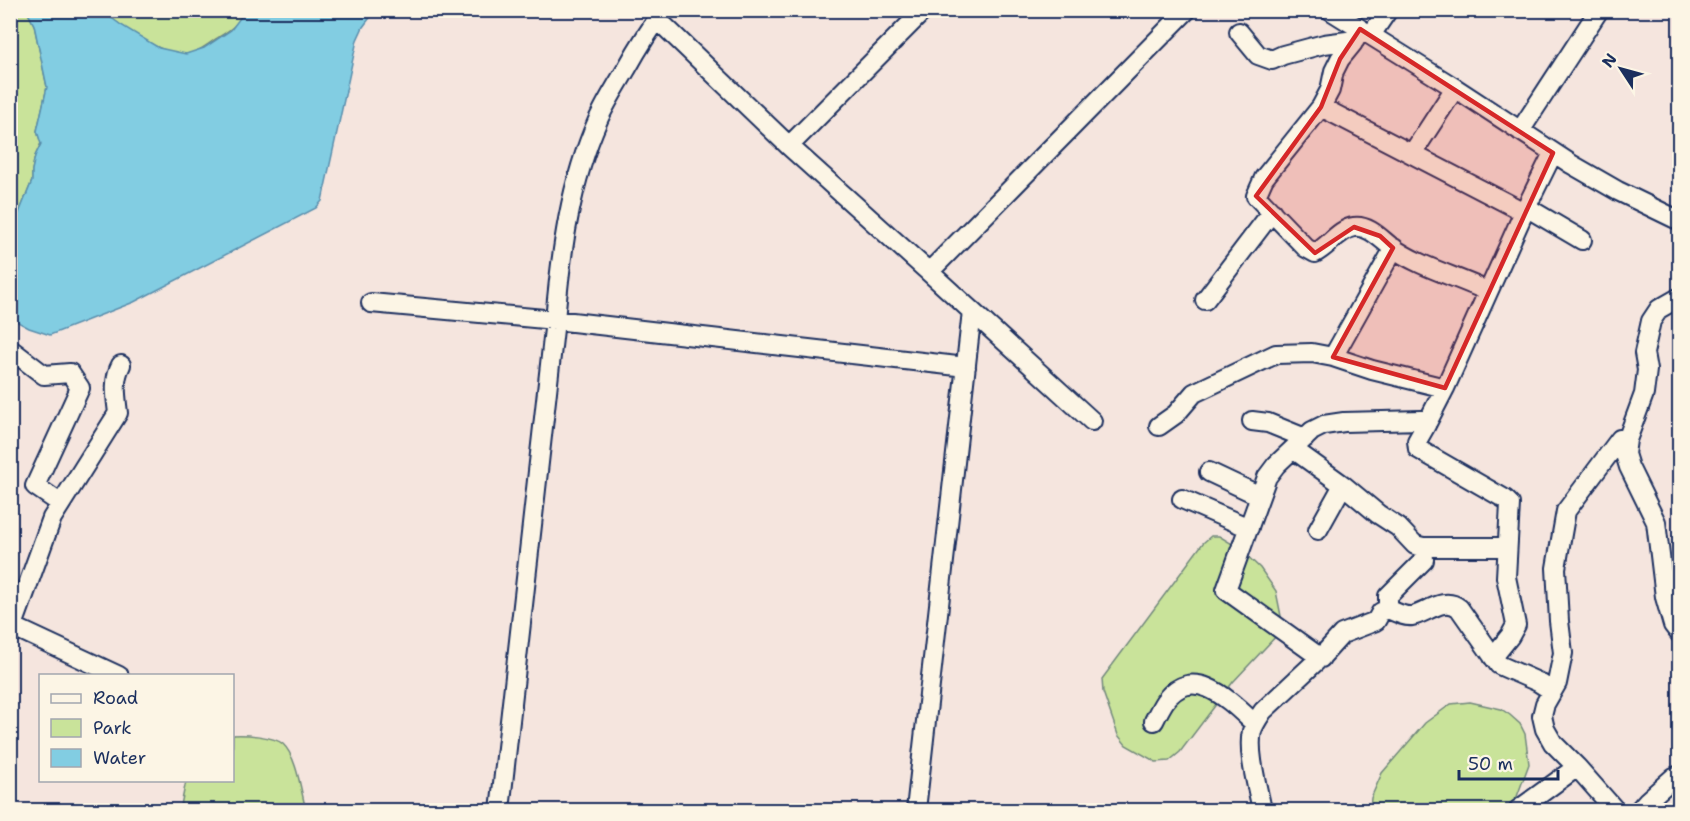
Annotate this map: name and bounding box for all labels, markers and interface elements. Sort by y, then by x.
north arrow [1591,39,1651,99]
text: N [1597,49,1621,72]
legend [39,674,234,782]
text: Road [93,686,138,710]
text: Park [93,716,132,740]
scale bar [1459,743,1558,781]
text: Water [93,746,146,770]
text: 50 m [1468,752,1513,776]

